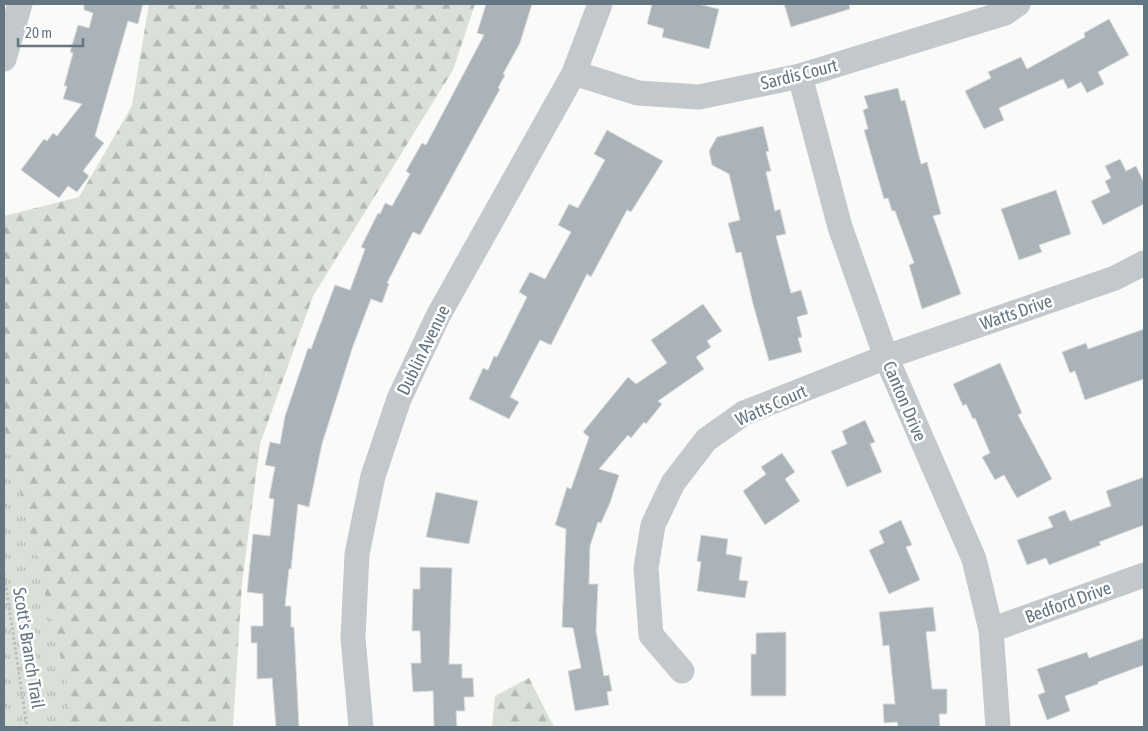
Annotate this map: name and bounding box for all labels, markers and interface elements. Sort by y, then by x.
scale bar [18,15,82,47]
text: 20 m [25,24,52,41]
street label: Sardis Court [758,54,840,94]
street label: Watts Drive [977,290,1055,334]
street label: Dublin Avenue [392,302,454,398]
street label: Canton Drive [879,358,931,444]
street label: Watts Court [732,380,810,430]
street label: Bedford Drive [1022,577,1114,627]
street label: Scott's Branch Trail [9,586,49,710]

